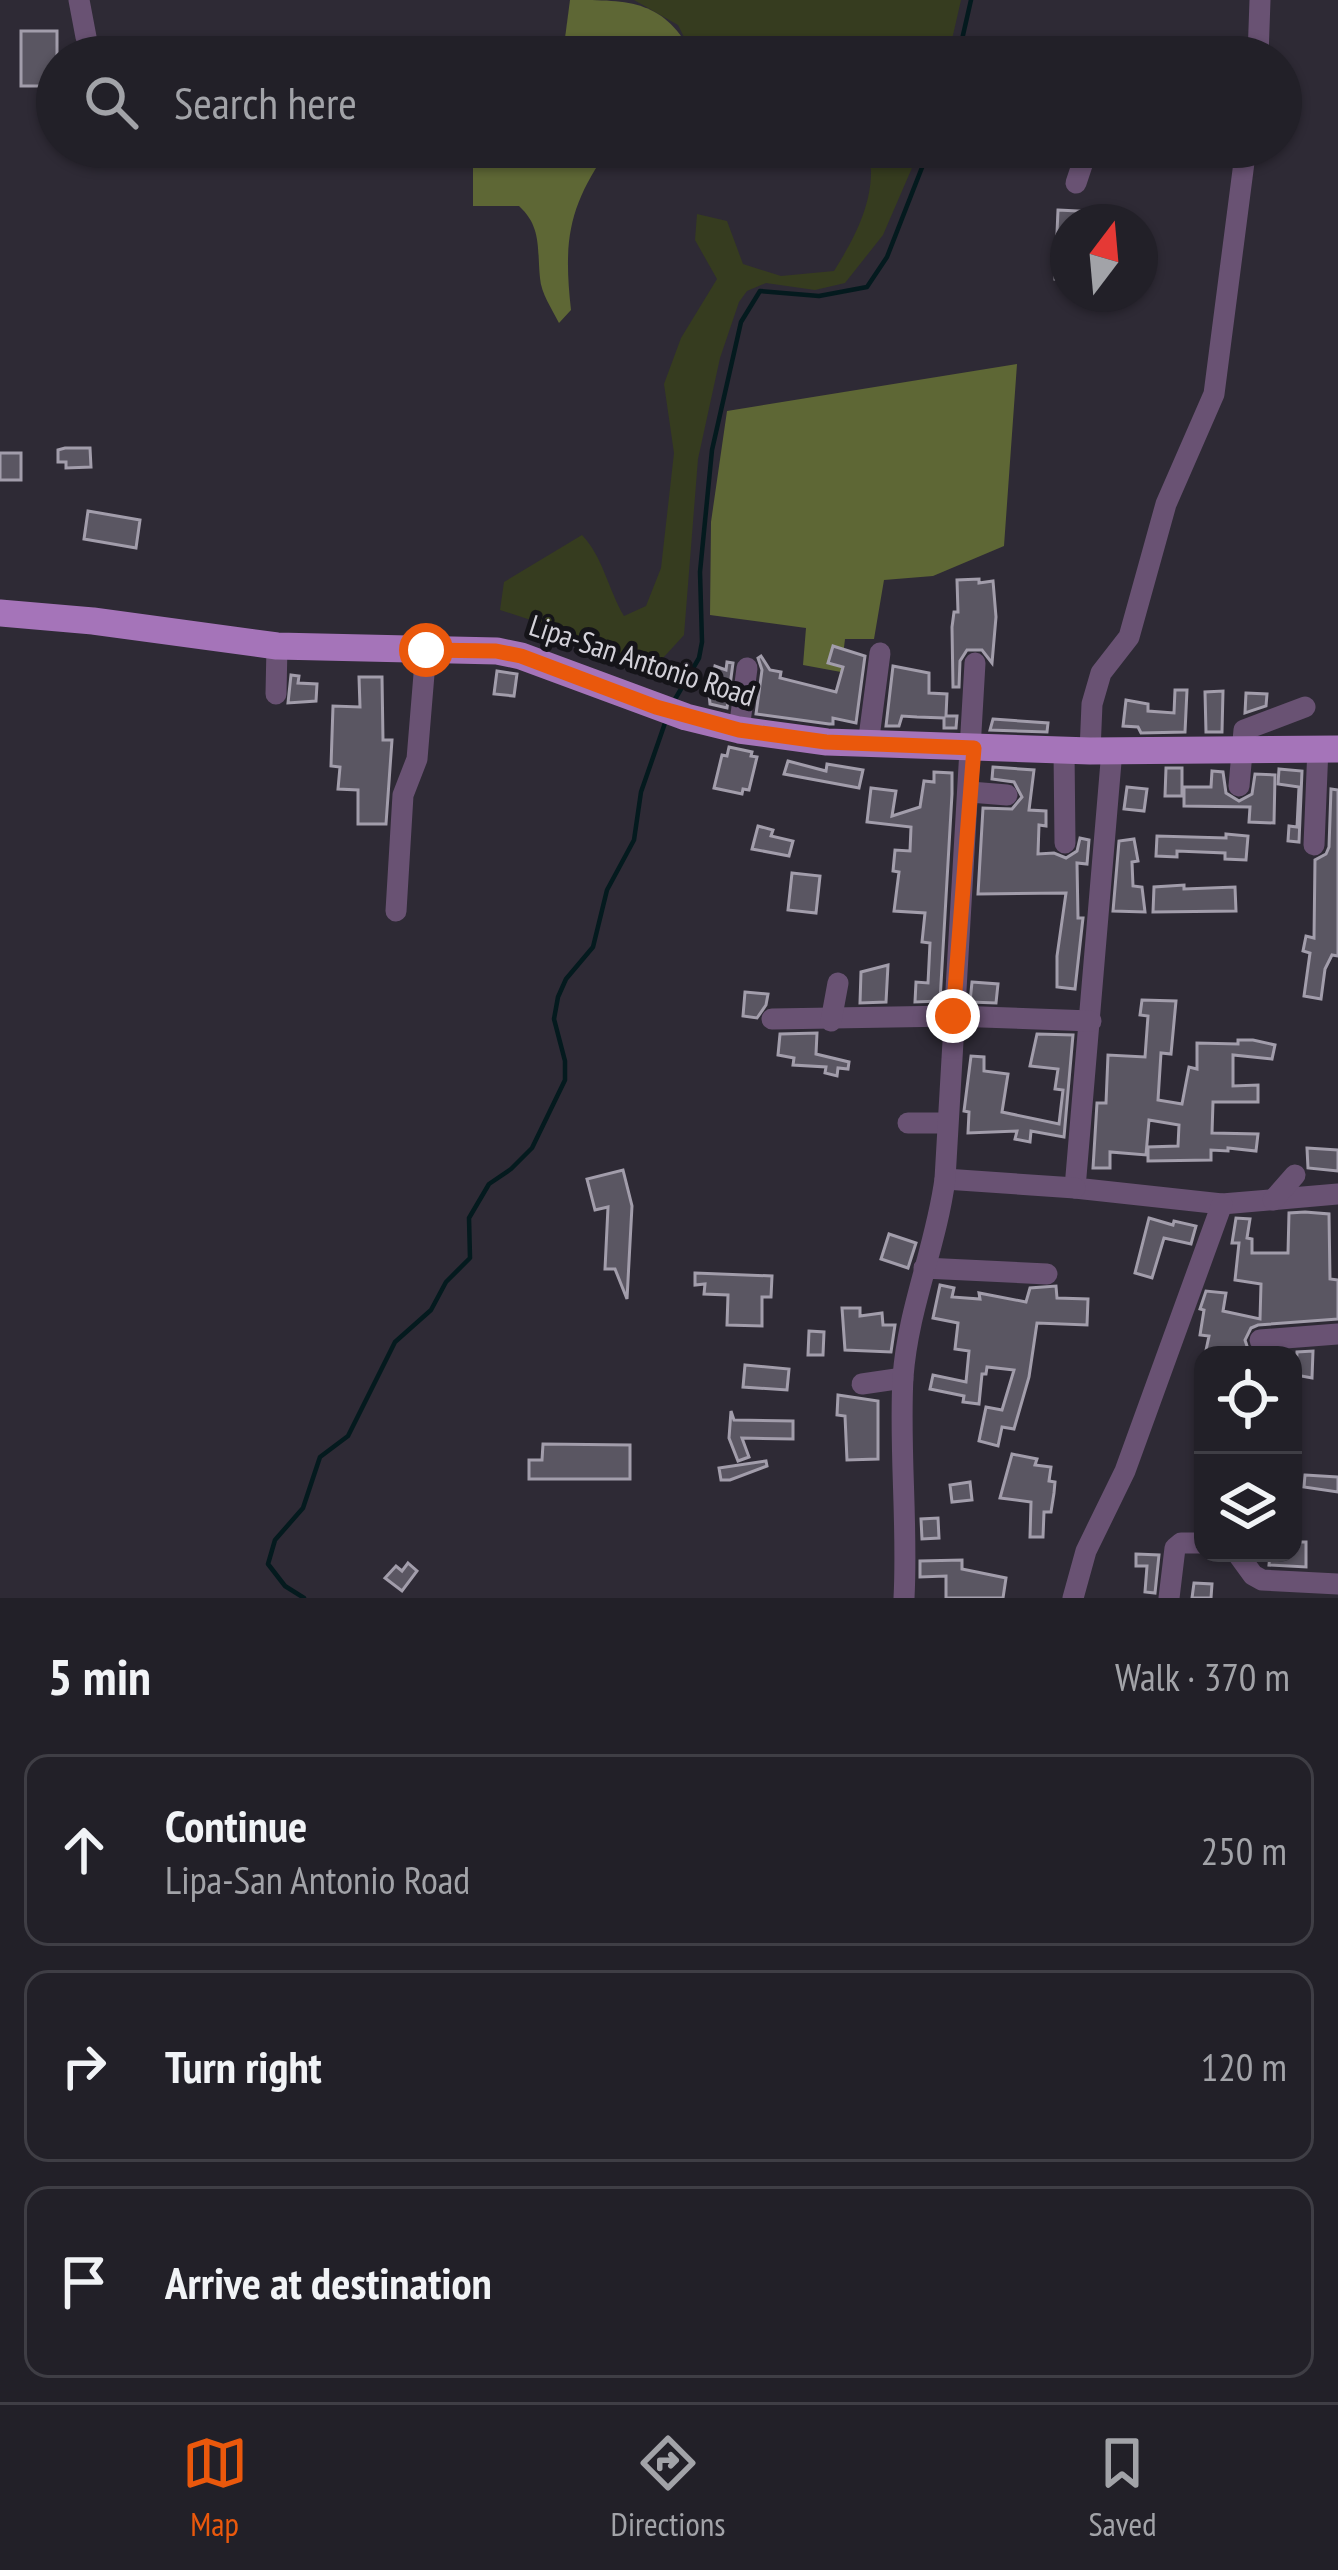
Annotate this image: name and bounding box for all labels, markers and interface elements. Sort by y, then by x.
search box [36,36,1302,168]
icon: search [78,69,144,135]
text: Search here [174,73,357,131]
north arrow [1050,204,1158,312]
street label: Lipa-San Antonio Road [525,605,760,714]
route start [399,623,453,677]
route end [926,989,980,1043]
map controls [1194,1346,1302,1562]
button: locate [1194,1346,1302,1454]
button: layers [1194,1454,1302,1562]
text: 5 min [48,1643,151,1709]
text: Walk · 370 m [1115,1651,1290,1702]
text: Continue [165,1796,307,1854]
icon: ahead [51,1817,117,1883]
text: 250 m [1201,1825,1287,1876]
text: Lipa-San Antonio Road [165,1854,470,1905]
icon: right [51,2033,117,2099]
text: Turn right [165,2037,322,2095]
text: 120 m [1201,2041,1287,2092]
icon: arrive [51,2249,117,2315]
text: Arrive at destination [165,2253,492,2311]
tab: Map [182,2430,248,2545]
tab: Directions [611,2430,725,2545]
tab: Saved [1088,2430,1156,2545]

